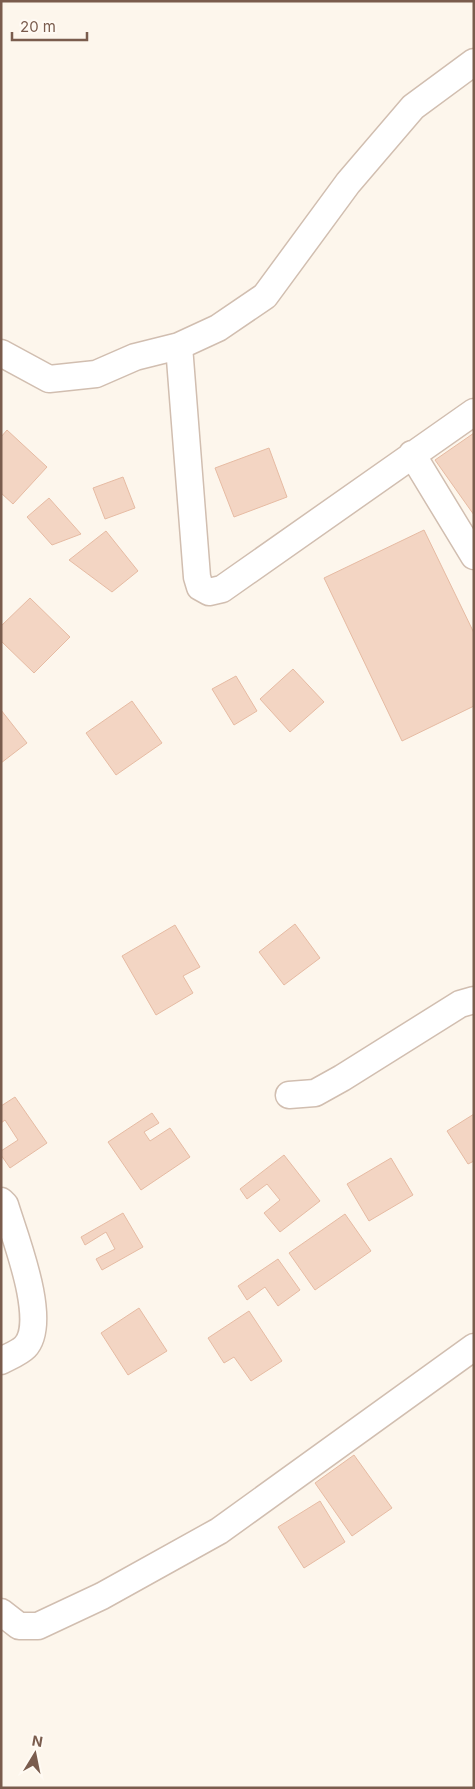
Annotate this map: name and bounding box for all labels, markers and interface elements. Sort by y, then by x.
scale bar [12,10,88,42]
text: 20 m [20,17,56,36]
north arrow [10,1729,60,1779]
text: N [31,1731,44,1750]

